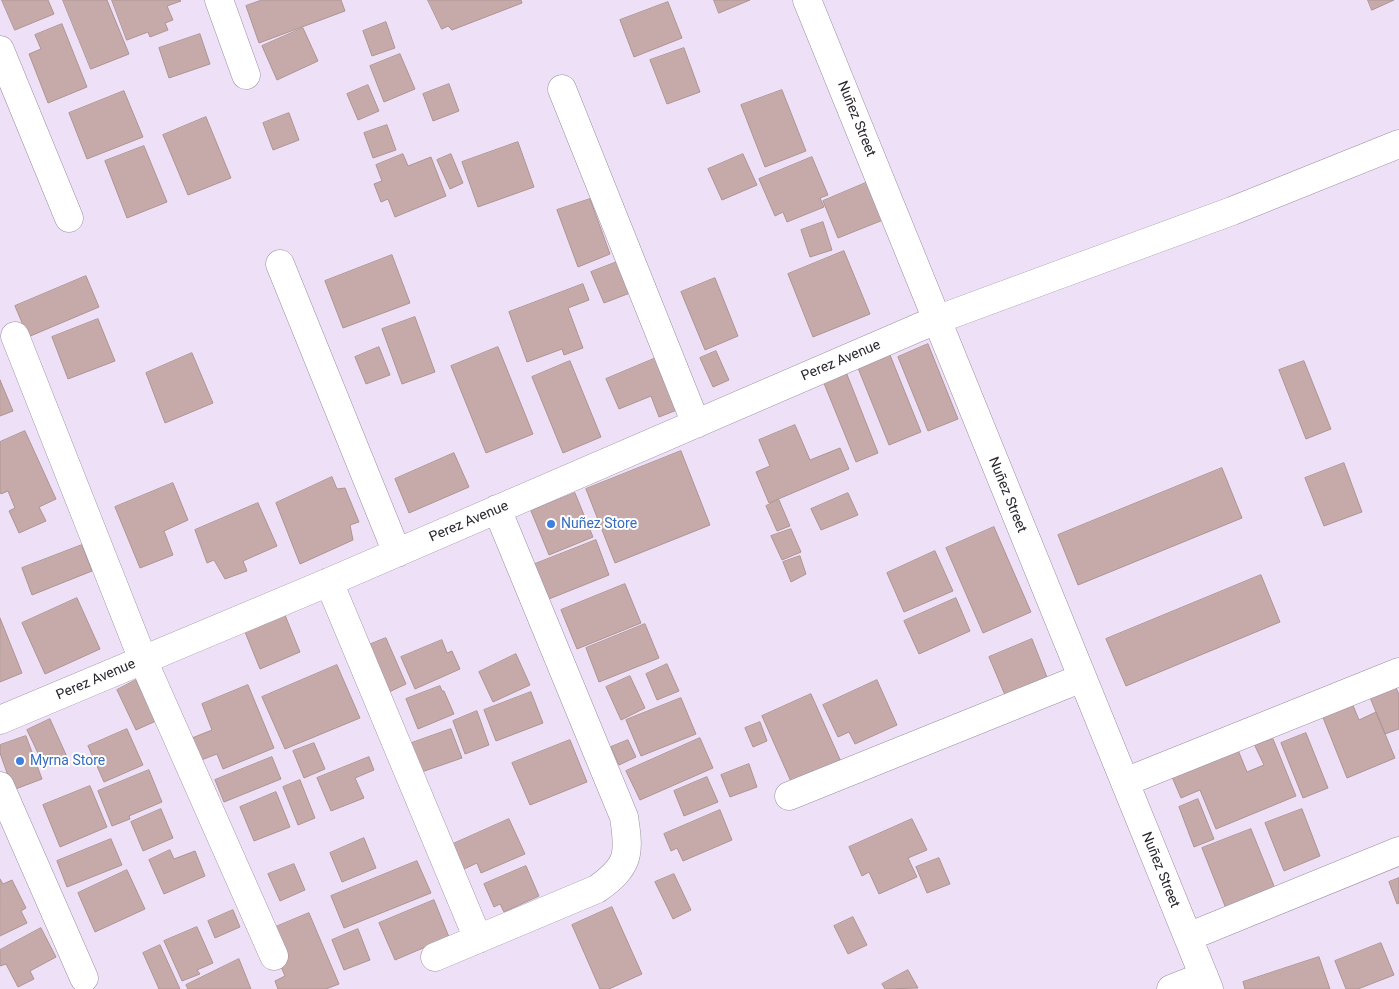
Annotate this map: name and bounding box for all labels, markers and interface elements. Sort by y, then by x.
street label: Nuñez Street [833,79,879,159]
street label: Perez Avenue [799,337,883,385]
street label: Nuñez Street [984,455,1030,535]
street label: Perez Avenue [427,498,511,546]
place label: Nuñez Store [561,516,637,532]
marker: Nuñez Store [545,518,557,530]
street label: Perez Avenue [54,656,138,704]
place label: Myrna Store [30,753,105,769]
marker: Myrna Store [14,755,26,767]
street label: Nuñez Street [1137,830,1183,910]

